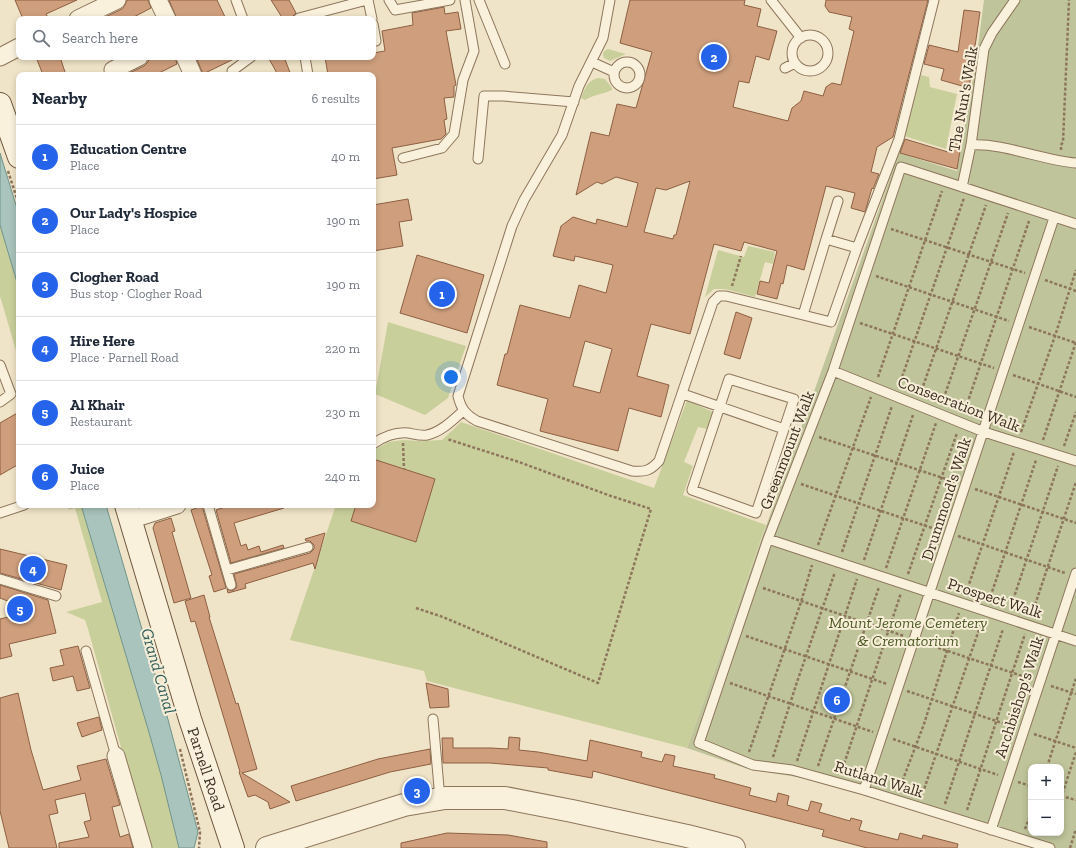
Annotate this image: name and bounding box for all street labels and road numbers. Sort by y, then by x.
street label: The Nun's Walk [944,44,982,153]
street label: Consecration Walk [895,372,1023,436]
street label: Greenmount Walk [756,387,819,512]
street label: Drummond's Walk [917,434,975,563]
street label: Prospect Walk [945,574,1045,622]
street label: Archbishop's Walk [990,633,1048,760]
street label: Parnell Road [184,725,229,813]
street label: Rutland Walk [832,756,927,802]

